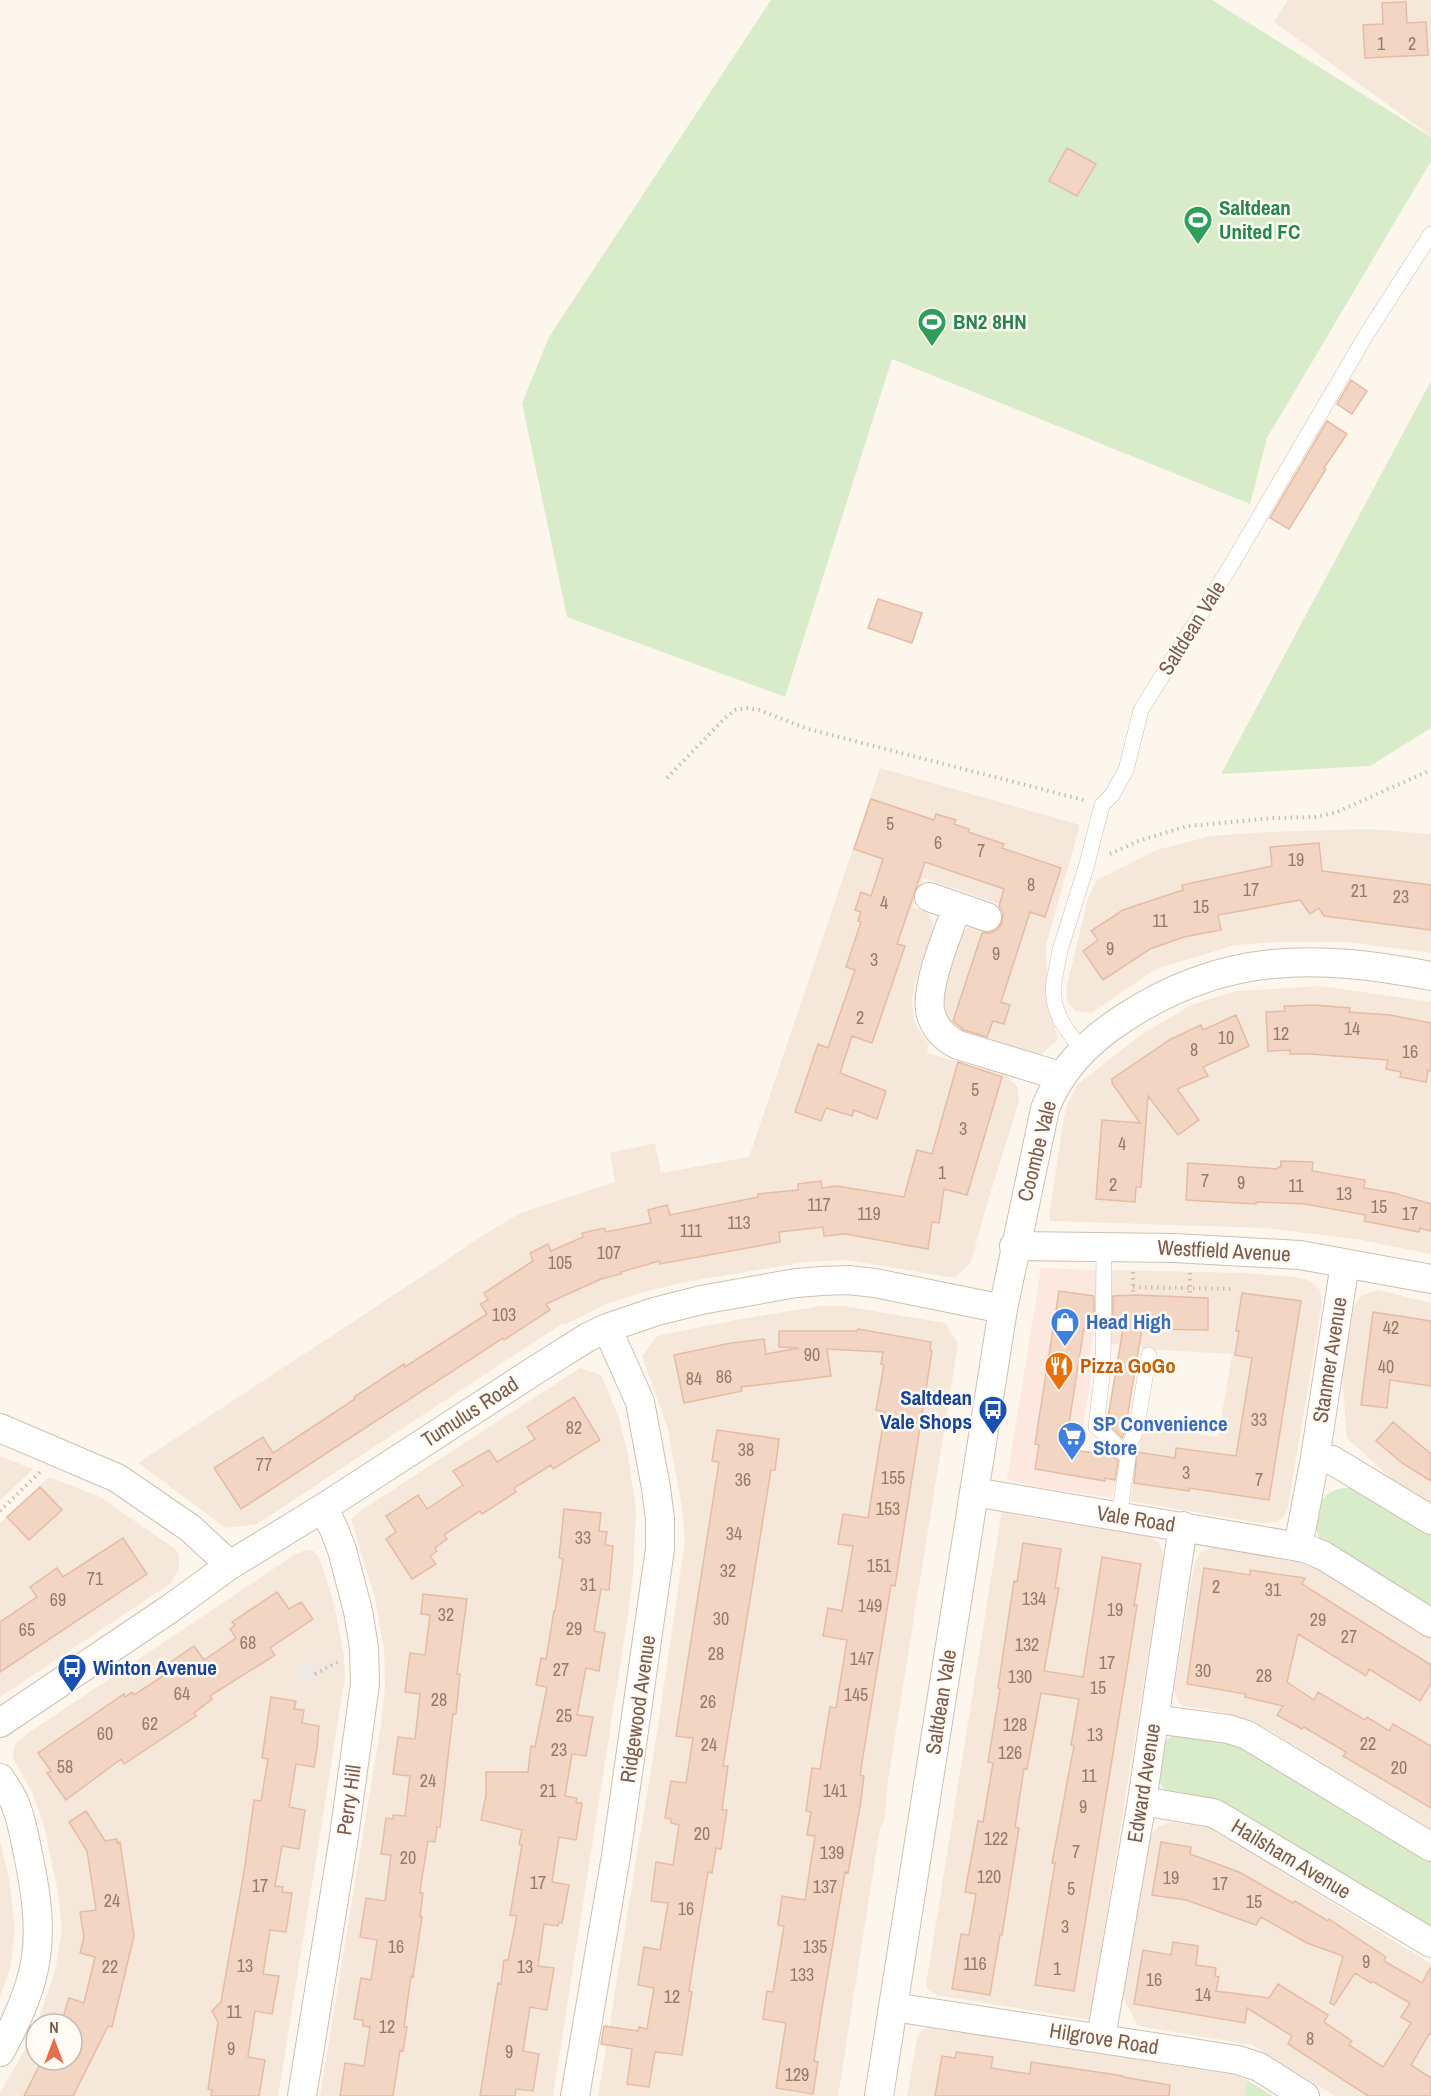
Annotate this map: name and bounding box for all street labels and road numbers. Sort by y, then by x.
street label: Saltdean Vale [1151,575,1232,680]
street label: Coombe Vale [1010,1097,1063,1204]
street label: Westfield Avenue [1157,1233,1291,1268]
street label: Stanmer Avenue [1305,1295,1354,1425]
street label: Tumulus Road [415,1369,524,1454]
street label: Vale Road [1095,1498,1177,1539]
street label: Ridgewood Avenue [613,1633,662,1785]
street label: Saltdean Vale [918,1647,963,1757]
street label: Edward Avenue [1120,1721,1167,1845]
street label: Perry Hill [329,1763,368,1837]
street label: Hailsham Avenue [1226,1811,1356,1906]
street label: Hilgrove Road [1047,2016,1161,2061]

